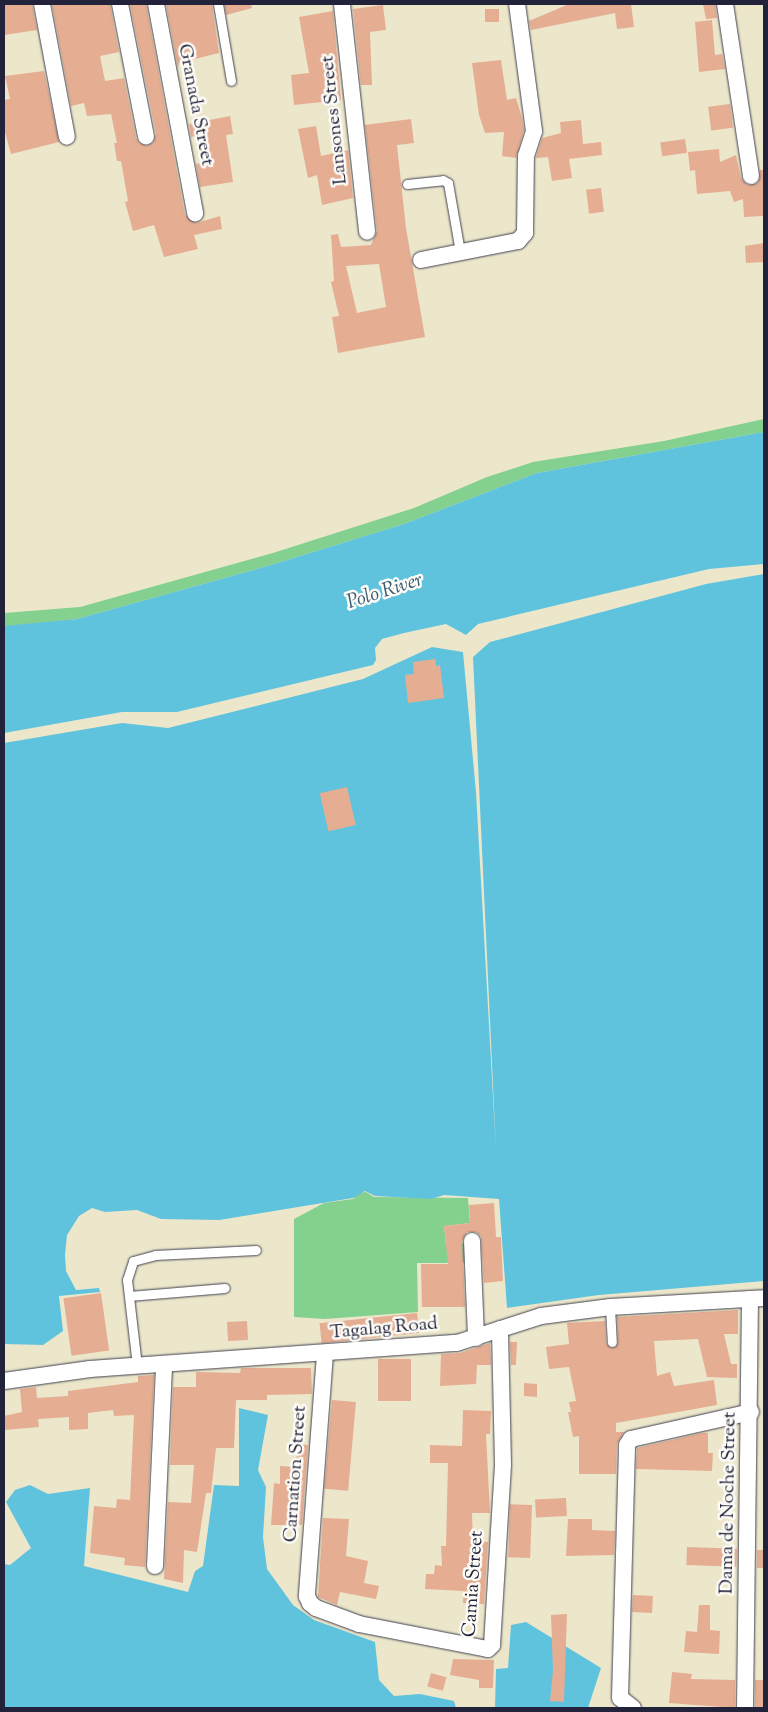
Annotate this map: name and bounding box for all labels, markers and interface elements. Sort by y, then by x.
street label: Granada Street [172,42,218,168]
street label: Lansones Street [317,54,353,186]
water label: Polo River [344,569,426,615]
street label: Tagalag Road [329,1313,439,1345]
street label: Carnation Street [280,1405,312,1543]
street label: Dama de Noche Street [716,1412,742,1594]
street label: Camia Street [459,1530,489,1638]

